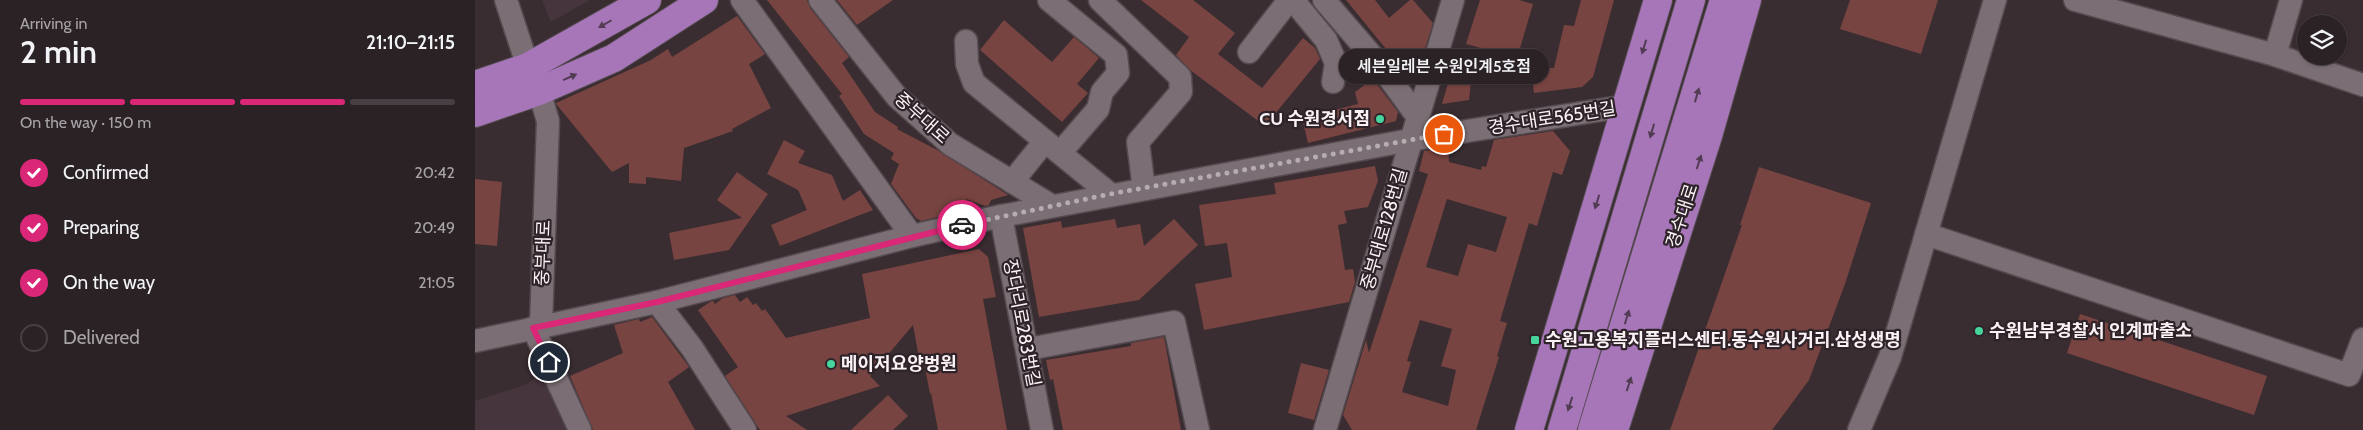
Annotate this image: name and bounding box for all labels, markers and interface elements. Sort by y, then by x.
text: Arriving in [20,14,87,33]
map controls [2297,15,2347,65]
button: layers [2297,15,2347,65]
one-way arrow [598,20,612,29]
text: 21:10–21:15 [366,31,455,54]
text: 2 min [20,32,97,71]
one-way arrow [1639,39,1647,54]
callout: 세븐일레븐 수원인계5호점 [1339,49,1549,84]
text: 세븐일레븐 수원인계5호점 [1357,57,1531,76]
one-way arrow [563,73,577,81]
one-way arrow [1693,87,1701,102]
street label: 중부대로 [890,88,954,148]
street label: 경수대로565번길 [1487,97,1617,139]
place label: CU 수원경서점 [1259,108,1370,130]
text: On the way · 150 m [20,113,151,132]
marker: CU 수원경서점 [1374,113,1386,125]
pin [1423,113,1465,155]
icon: bag [1430,120,1458,148]
one-way arrow [1647,123,1655,138]
one-way arrow [1696,154,1704,169]
icon: check [20,159,48,187]
text: Confirmed [63,161,149,184]
text: 20:42 [414,163,455,182]
street label: 중부대로128번길 [1356,166,1412,292]
street label: 경수대로 [1661,181,1703,251]
one-way arrow [1593,195,1601,210]
courier [937,200,987,250]
icon: car [948,211,976,239]
icon: check [20,214,48,242]
text: Preparing [63,216,139,239]
text: 20:49 [414,218,455,237]
street label: 중부대로 [531,220,555,286]
street label: 장다리로283번길 [999,257,1045,389]
icon: check [20,269,48,297]
text: On the way [63,271,155,294]
text: 21:05 [418,273,455,292]
one-way arrow [1624,309,1632,324]
place label: 수원남부경찰서 인계파출소 [1989,320,2192,342]
marker: 수원남부경찰서 인계파출소 [1973,325,1985,337]
text: Delivered [63,326,140,349]
place label: 수원고용복지플러스센터.동수원사거리.삼성생명 [1545,329,1901,351]
marker: 수원고용복지플러스센터.동수원사거리.삼성생명 [1529,334,1541,346]
pin [528,341,570,383]
icon: home [535,348,563,376]
place label: 메이저요양벙원 [841,353,957,375]
marker: 메이저요양벙원 [825,358,837,370]
one-way arrow [1625,376,1633,391]
one-way arrow [1566,396,1574,411]

